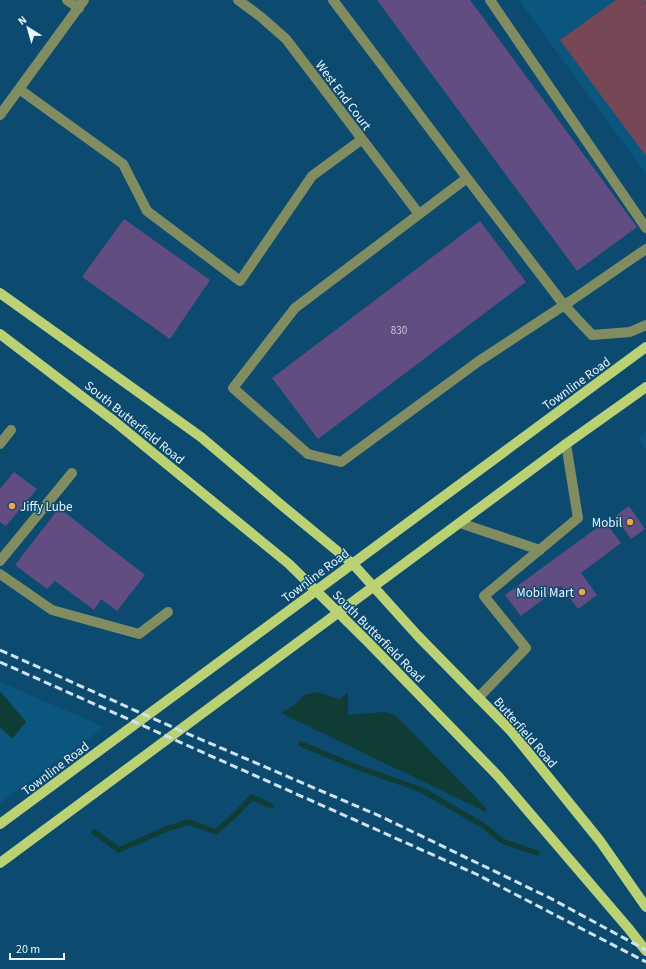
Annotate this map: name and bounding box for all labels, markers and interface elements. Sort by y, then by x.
north arrow [8,8,48,48]
text: N [15,12,30,29]
street label: West End Court [311,57,376,135]
house number: 830 [391,323,407,338]
street label: Townline Road [539,353,614,415]
street label: South Butterfield Road [81,377,188,469]
place label: Jiffy Lube [20,498,73,516]
marker: Jiffy Lube [7,501,17,511]
place label: Mobil [592,514,622,532]
marker: Mobil [625,517,635,527]
street label: Townline Road [278,544,353,607]
place label: Mobil Mart [516,584,575,602]
street label: South Butterfield Road [328,587,428,687]
marker: Mobil Mart [577,587,587,597]
street label: Butterfield Road [489,693,561,772]
street label: Townline Road [18,737,93,800]
scale bar [10,935,64,961]
text: 20 m [16,941,40,958]

